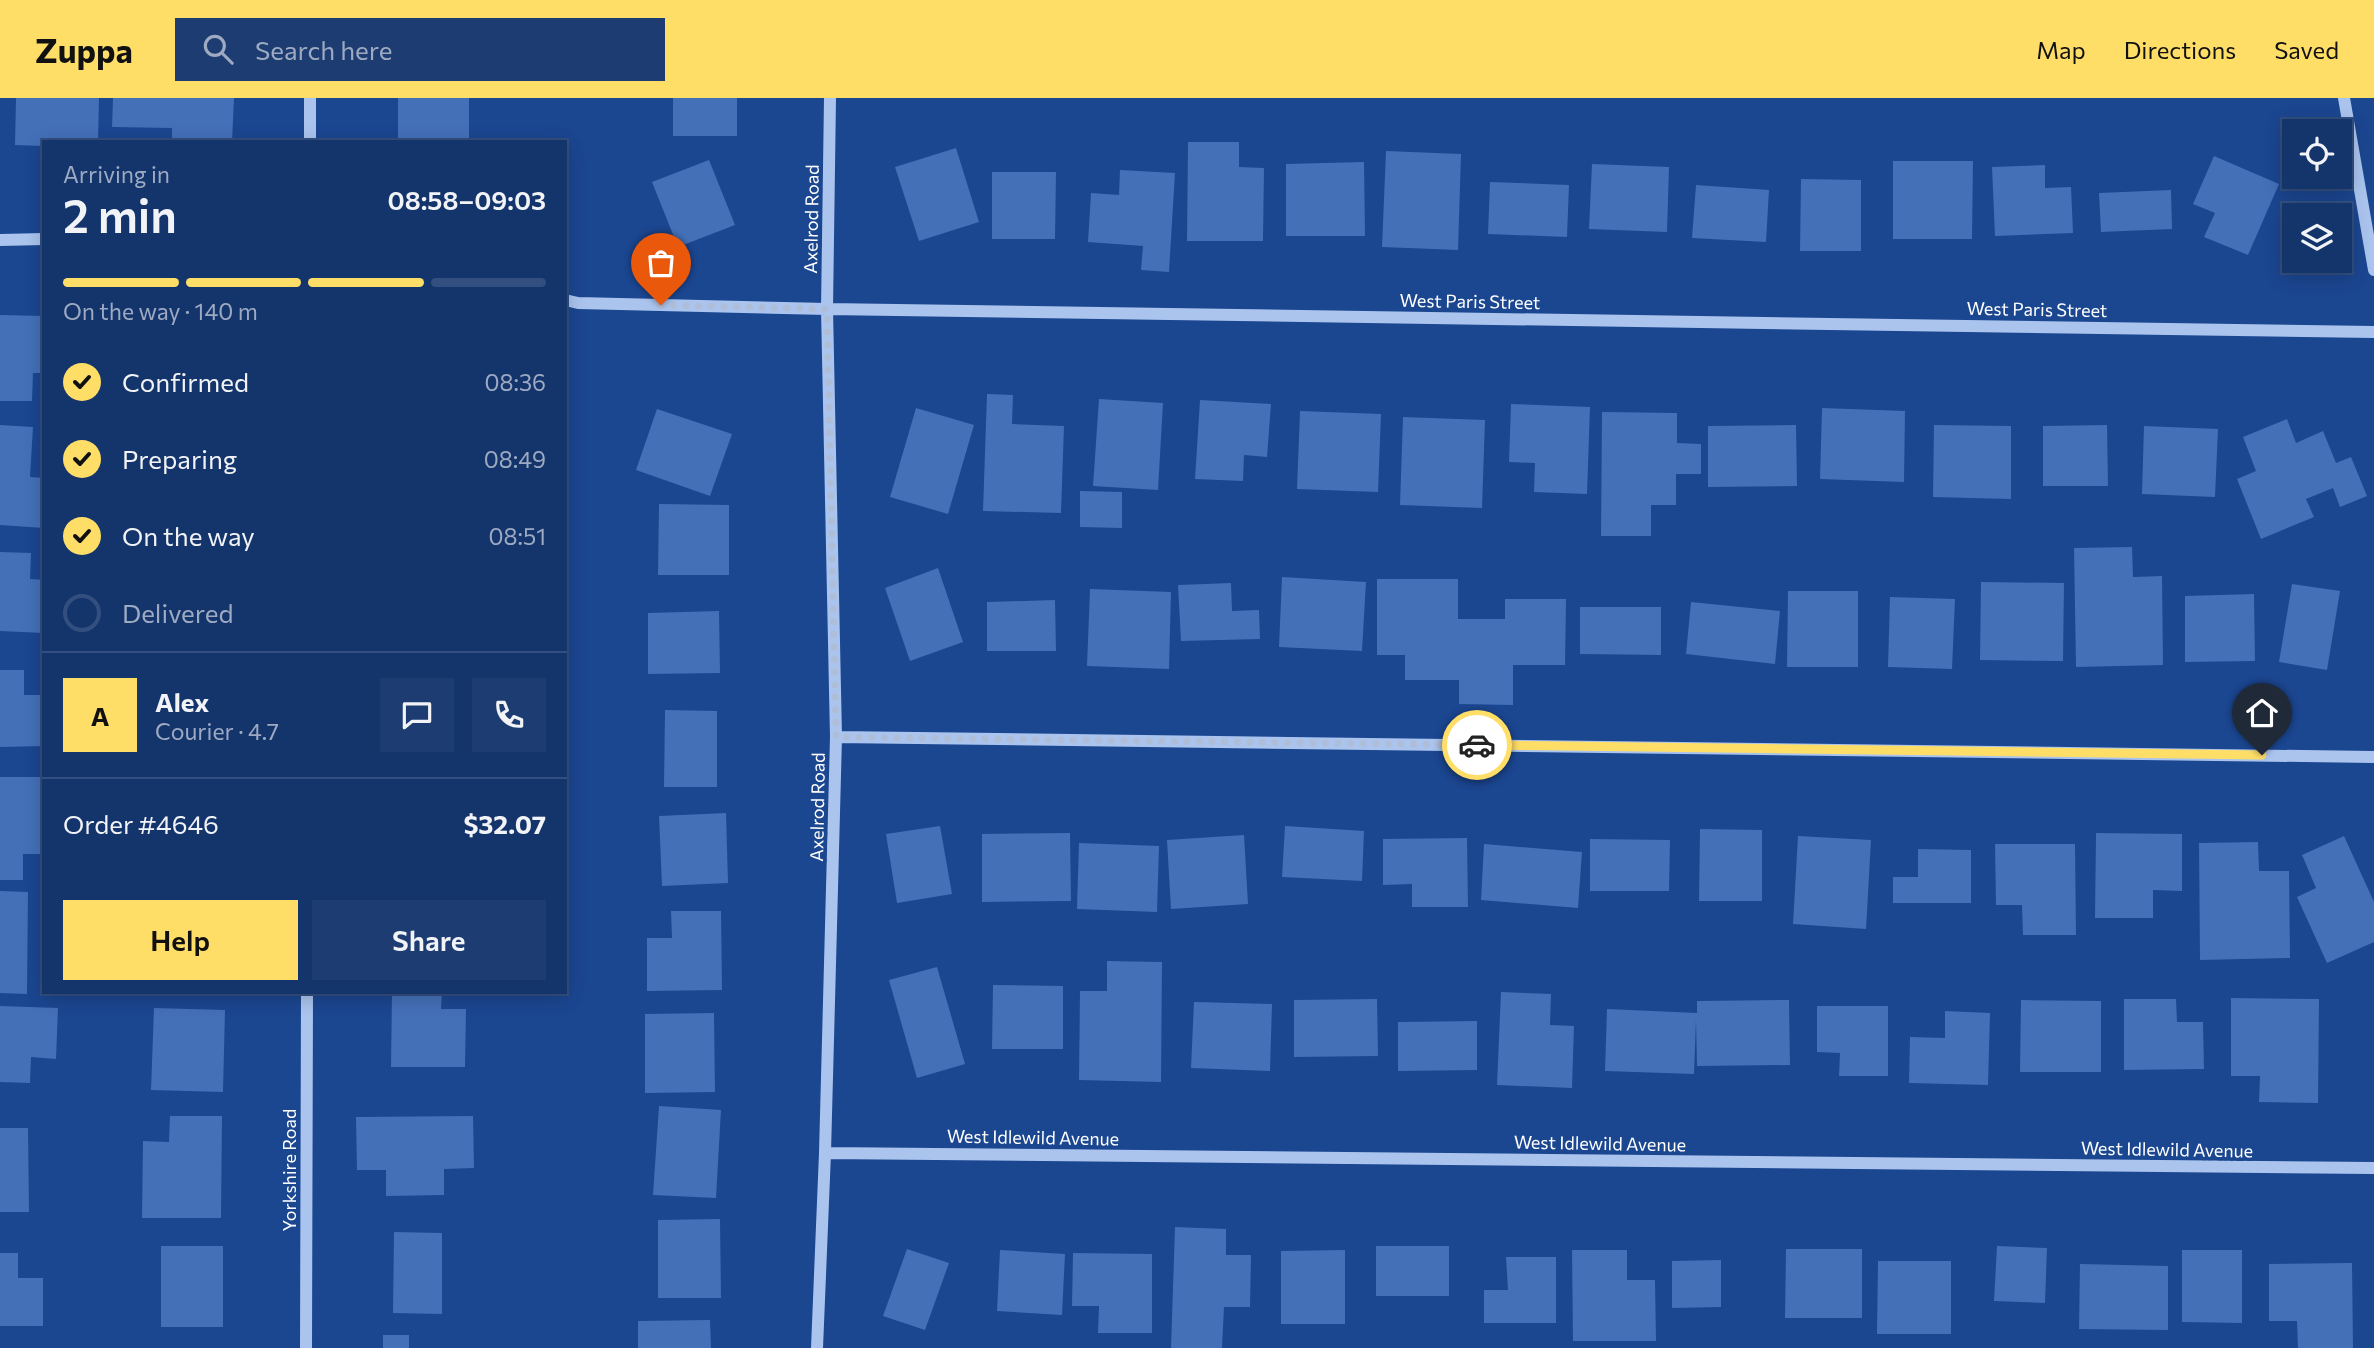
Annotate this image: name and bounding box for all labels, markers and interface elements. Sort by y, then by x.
search box [175,18,665,81]
text: Zuppa [35,29,133,70]
icon: search [199,30,237,68]
text: Search here [255,34,392,65]
text: Map [2036,35,2086,64]
text: Directions [2124,35,2236,64]
text: Saved [2274,35,2339,64]
map controls [2282,119,2352,273]
button: locate [2282,119,2352,189]
text: Arriving in [63,160,170,188]
street label: Axelrod Road [799,164,823,274]
text: 08:58–09:03 [388,184,546,215]
text: 2 min [63,186,177,242]
button: layers [2282,203,2352,273]
pin [631,233,691,305]
icon: bag [642,244,680,282]
street label: West Paris Street [1400,289,1540,313]
text: On the way · 140 m [63,297,258,325]
street label: West Paris Street [1967,297,2107,321]
icon: check [63,363,101,401]
text: Confirmed [122,366,249,397]
text: 08:36 [485,368,546,396]
icon: check [63,440,101,478]
text: Preparing [122,443,237,474]
text: 08:49 [484,445,546,473]
icon: check [63,517,101,555]
text: On the way [122,520,255,551]
text: 08:51 [489,522,546,550]
text: Delivered [122,597,233,628]
button: chat [380,678,454,752]
button: phone [472,678,546,752]
pin [2232,683,2292,755]
text: Alex [155,686,209,717]
icon: home [2243,694,2281,732]
text: A [91,700,109,731]
courier [1442,710,1512,780]
text: Courier · 4.7 [155,717,279,745]
icon: car [1458,726,1496,764]
street label: Axelrod Road [805,752,829,862]
text: Order #4646 [63,808,219,839]
text: $32.07 [463,808,546,839]
button: Help [63,900,298,980]
button: Share [312,900,546,980]
street label: Yorkshire Road [278,1109,300,1231]
street label: West Idlewild Avenue [947,1124,1119,1150]
street label: West Idlewild Avenue [1514,1130,1686,1156]
street label: West Idlewild Avenue [2081,1136,2253,1162]

